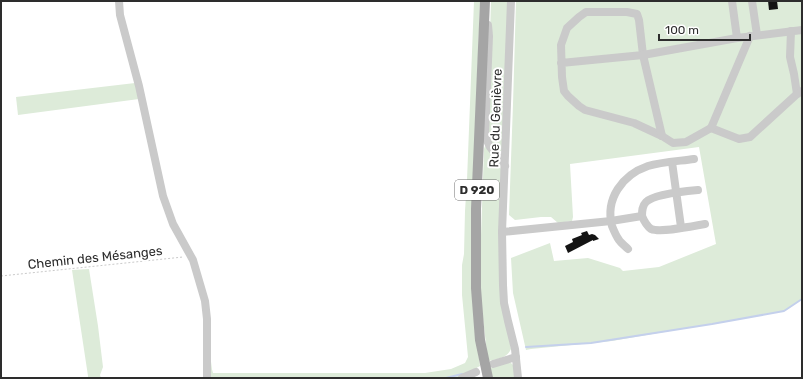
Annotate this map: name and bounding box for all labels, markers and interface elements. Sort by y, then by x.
scale bar [659,16,750,42]
text: 100 m [665,23,699,37]
street label: Rue du Genièvre [486,68,505,168]
road number: D 920 [455,180,499,200]
street label: Chemin des Mésanges [27,243,164,273]

